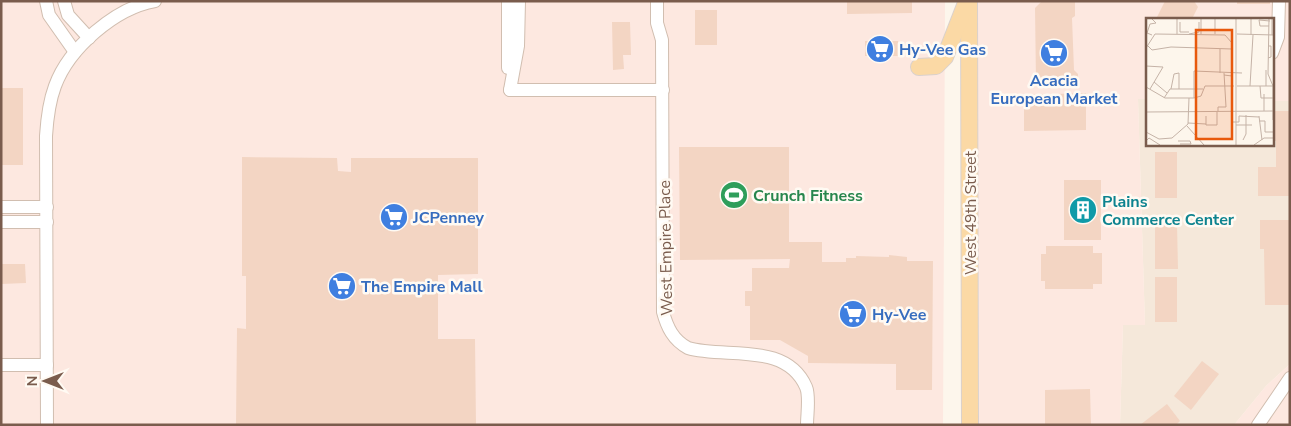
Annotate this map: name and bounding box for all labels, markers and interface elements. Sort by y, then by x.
inset map [1146,18,1274,145]
supermarket icon: Hy-Vee Gas [865,34,895,64]
supermarket icon: Acacia European Market [1039,38,1069,68]
place label: Hy-Vee Gas [899,39,986,61]
place label: Acacia European Market [991,70,1118,110]
street label: West 49th Street [960,151,982,275]
street label: West Empire Place [654,180,678,316]
sports icon: Crunch Fitness [719,180,749,210]
place label: Crunch Fitness [753,185,863,207]
place label: Plains Commerce Center [1102,191,1235,231]
building icon: Plains Commerce Center [1068,195,1098,225]
supermarket icon: JCPenney [379,202,409,232]
place label: JCPenney [412,207,485,229]
supermarket icon: The Empire Mall [327,271,357,301]
place label: The Empire Mall [361,276,483,298]
supermarket icon: Hy-Vee [838,299,868,329]
place label: Hy-Vee [872,304,927,326]
north arrow [20,356,70,406]
text: N [23,376,42,386]

